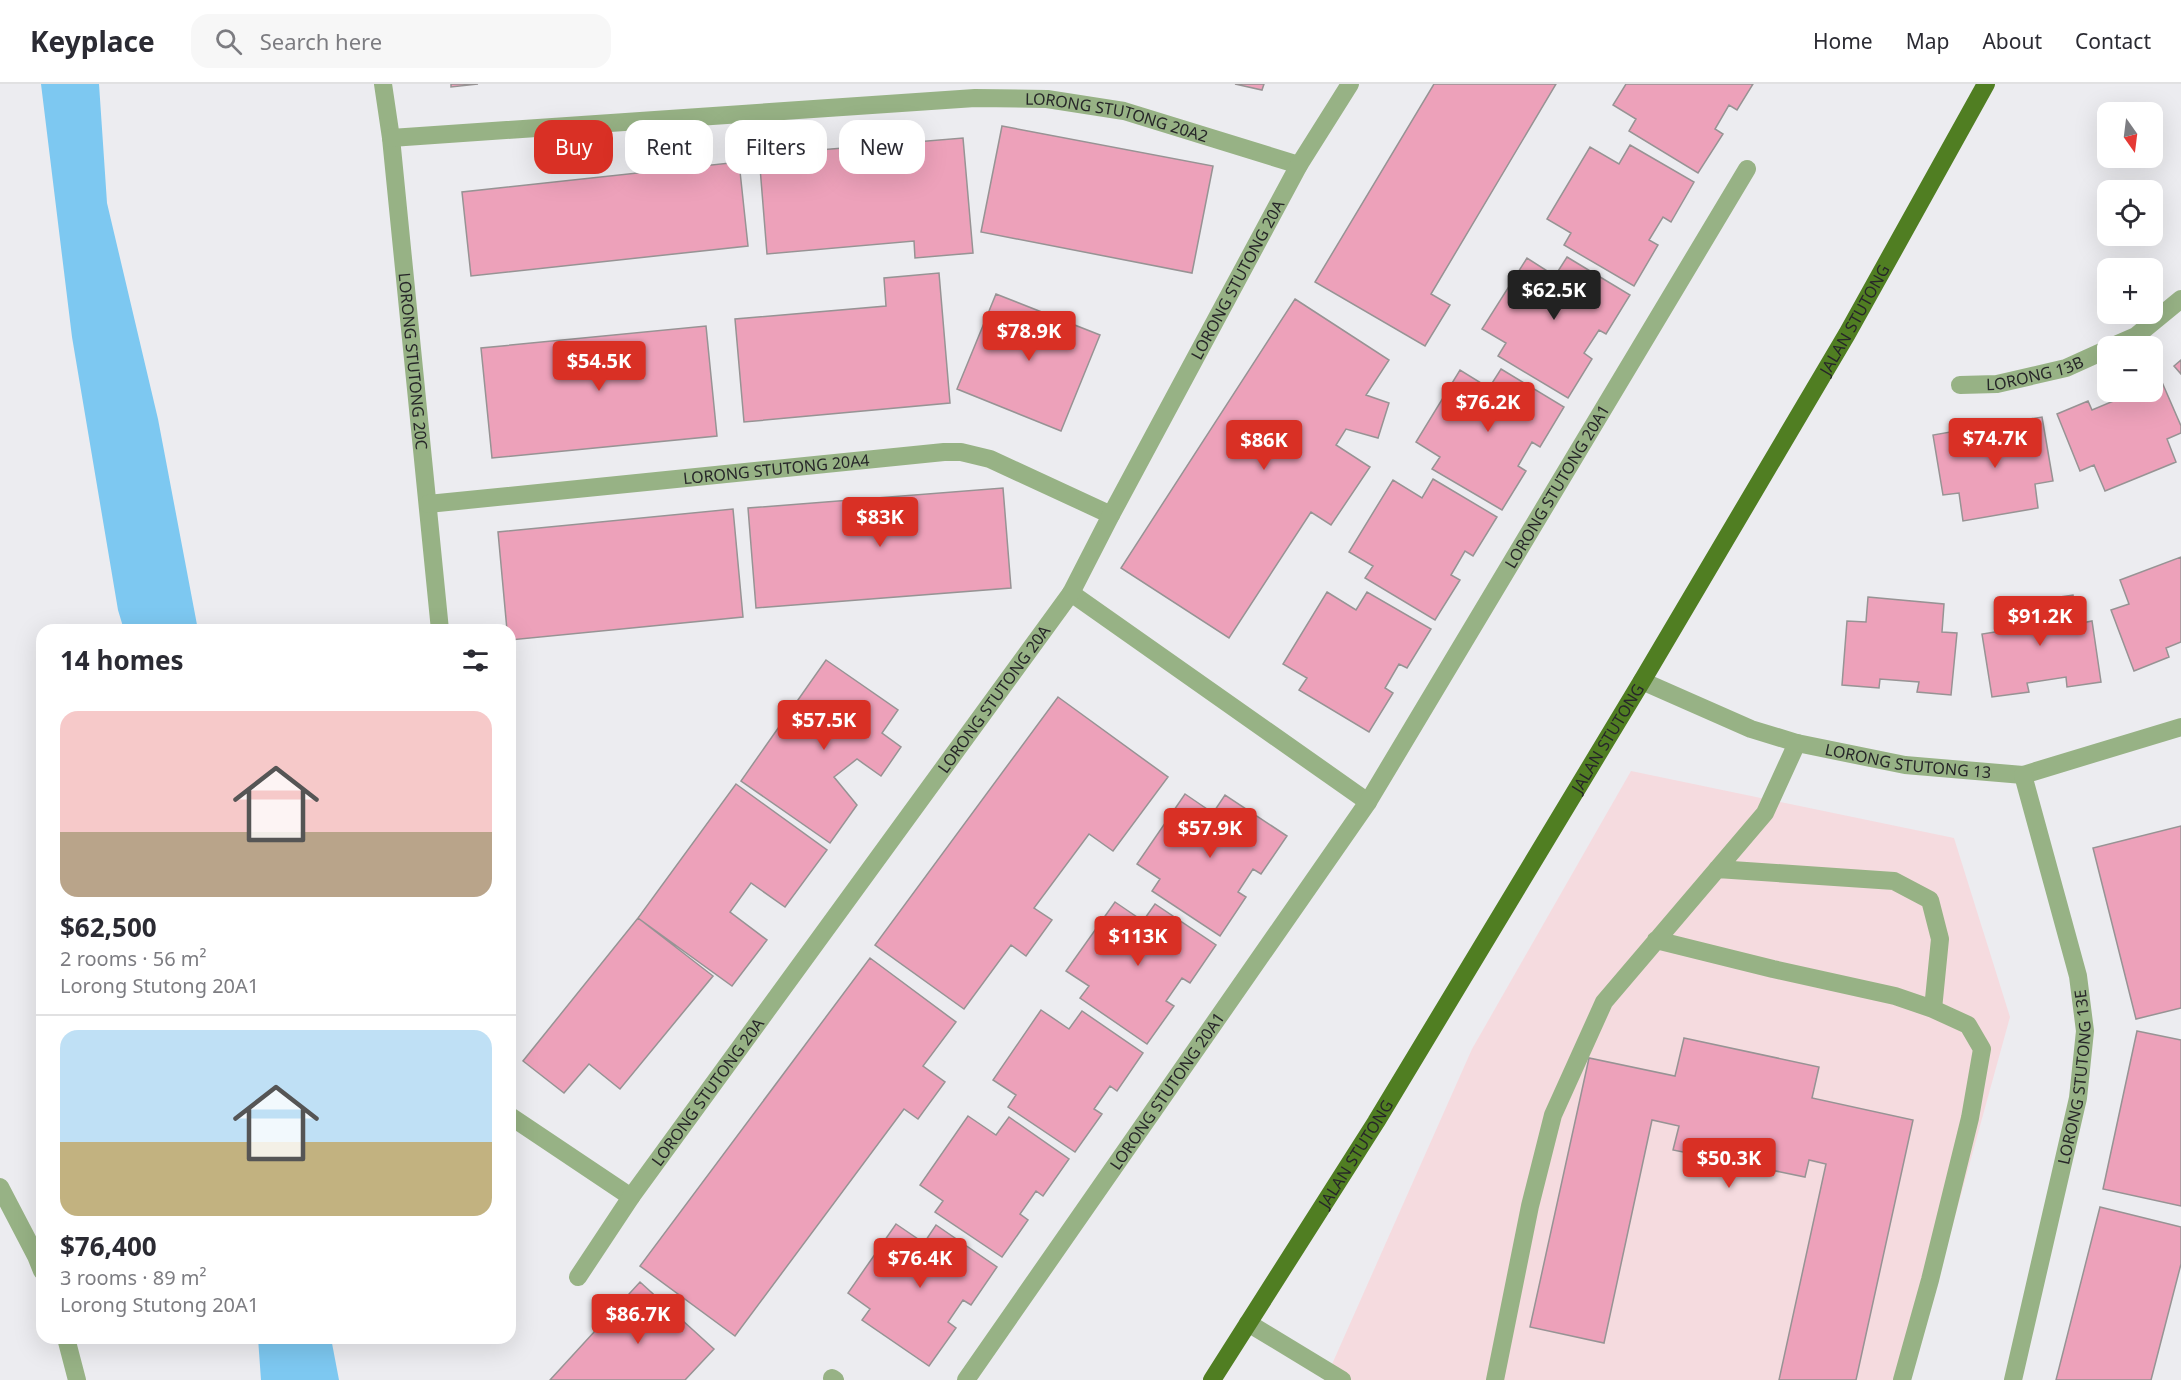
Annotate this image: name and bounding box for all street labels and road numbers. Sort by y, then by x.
street label: LORONG STUTONG 20A2 [1025,88,1211,147]
street label: LORONG STUTONG 20A [1186,195,1290,363]
street label: JALAN STUTONG [1813,260,1895,381]
street label: LORONG STUTONG 20C [393,272,433,451]
street label: LORONG 13B [1986,351,2087,395]
street label: LORONG STUTONG 20A1 [1499,400,1615,572]
street label: LORONG STUTONG 20A4 [682,449,870,489]
street label: LORONG STUTONG 20A [932,620,1055,778]
street label: JALAN STUTONG [1565,679,1649,799]
street label: LORONG STUTONG 13 [1823,738,1992,783]
street label: LORONG STUTONG 13E [2052,988,2096,1167]
street label: LORONG STUTONG 20A1 [1105,1008,1229,1174]
street label: LORONG STUTONG 20A [646,1013,769,1170]
street label: JALAN STUTONG [1312,1096,1398,1214]

